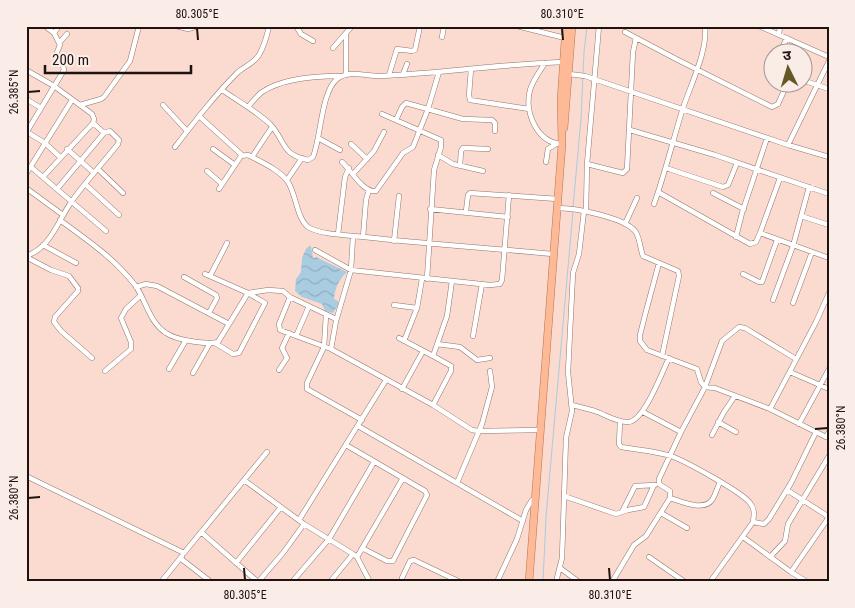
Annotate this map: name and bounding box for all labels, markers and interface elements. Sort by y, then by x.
text: 80.305°E [175,7,219,21]
text: 80.310°E [540,7,584,21]
scale bar [45,42,191,74]
north arrow [762,42,812,92]
text: उ [782,47,792,63]
text: 200 m [52,51,89,69]
text: 26.385°N [7,70,21,114]
text: 26.380°N [834,406,848,450]
text: 26.380°N [7,476,21,520]
text: 80.305°E [223,588,267,602]
text: 80.310°E [588,588,632,602]

